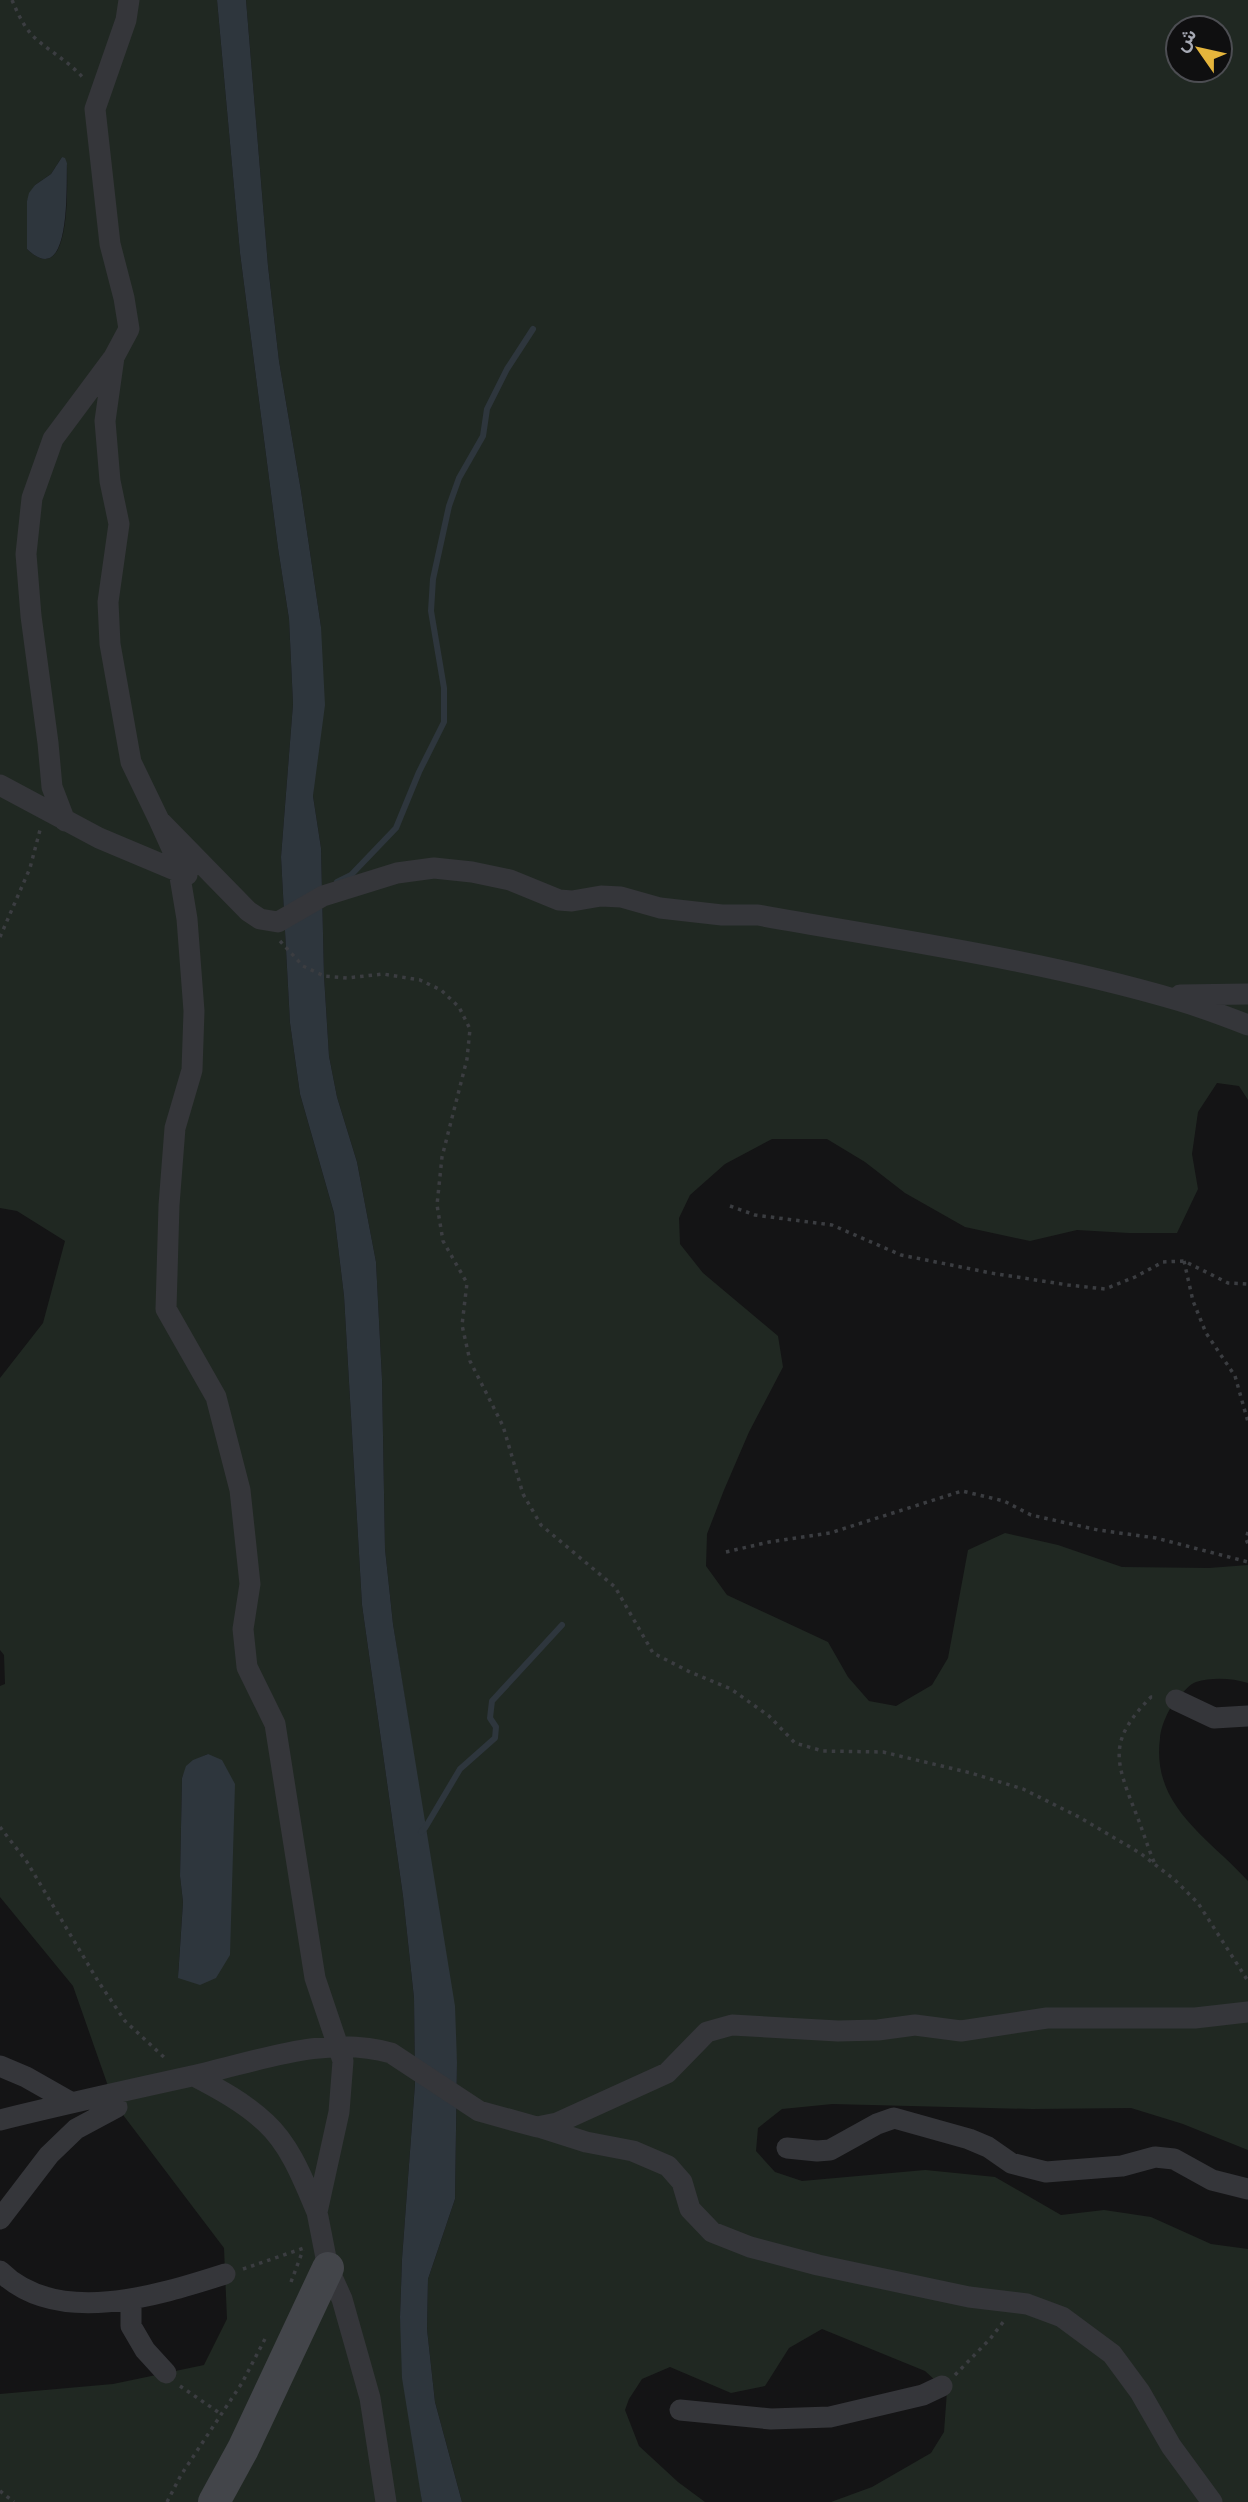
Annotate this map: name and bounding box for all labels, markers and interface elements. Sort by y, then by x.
north arrow [1164,14,1234,84]
text: ش [1169,23,1201,56]

